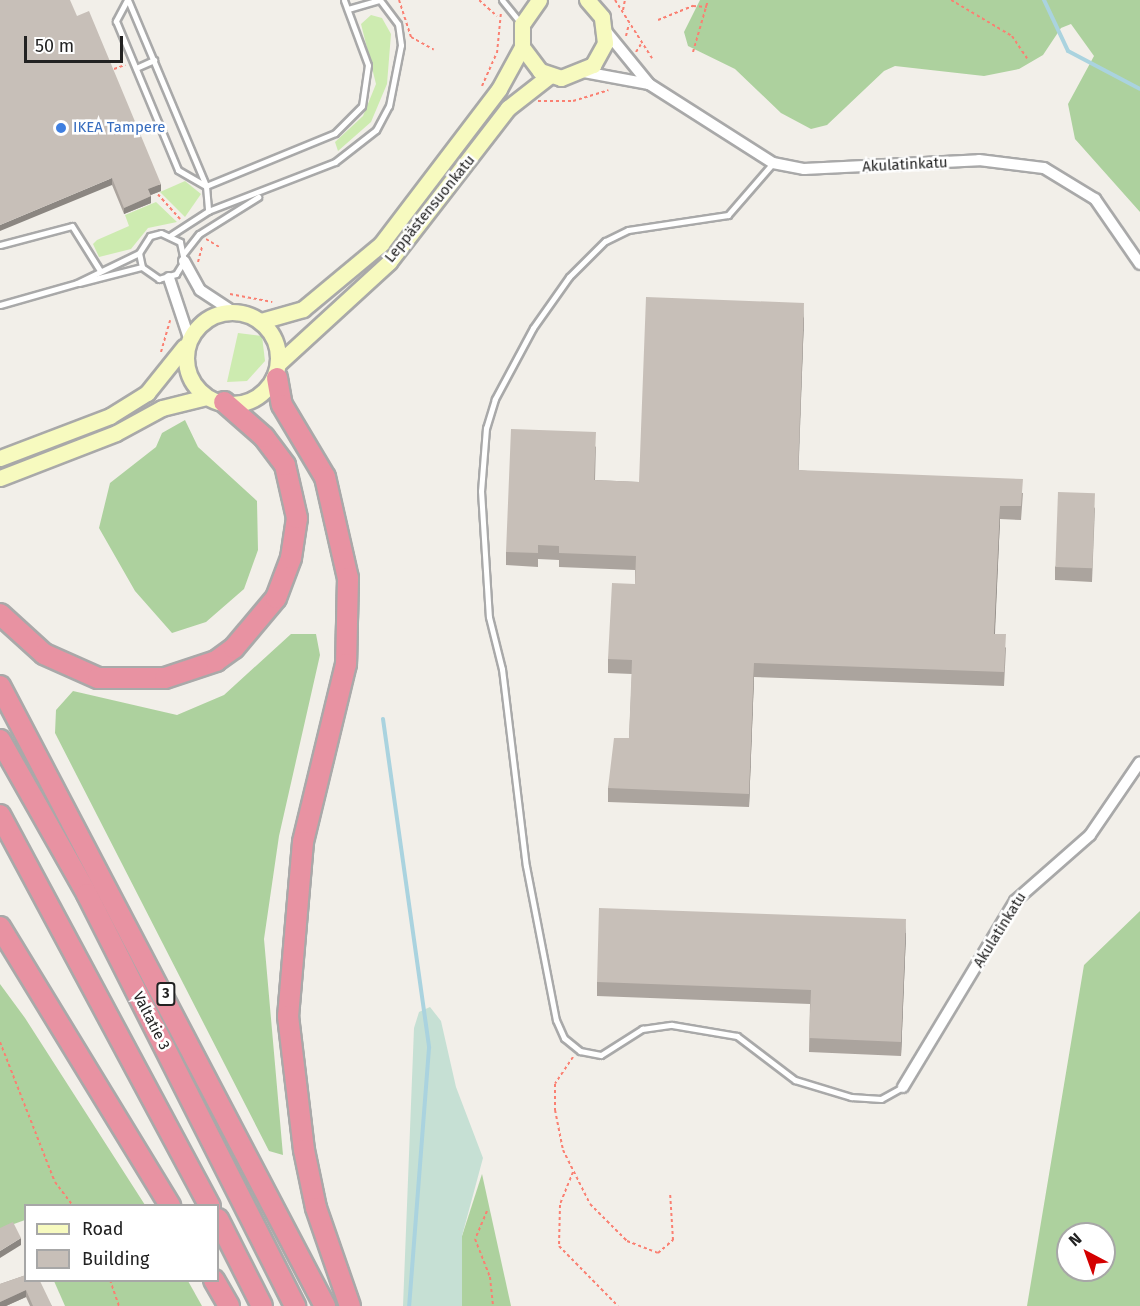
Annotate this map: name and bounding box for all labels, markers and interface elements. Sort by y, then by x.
scale bar [27,24,126,62]
text: 50 m [35,35,74,57]
place label: IKEA Tampere [73,119,165,137]
marker: IKEA Tampere [54,121,68,135]
street label: Leppästensuonkatu [381,152,479,266]
street label: Akulatinkatu [862,154,948,176]
street label: Akulatinkatu [970,889,1030,971]
road number: 3 [156,983,176,1005]
street label: Valtatie 3 [129,989,173,1053]
legend [24,1204,219,1282]
text: Road [82,1218,124,1240]
north arrow [1056,1222,1116,1282]
text: N [1065,1229,1085,1250]
text: Building [82,1248,149,1270]

